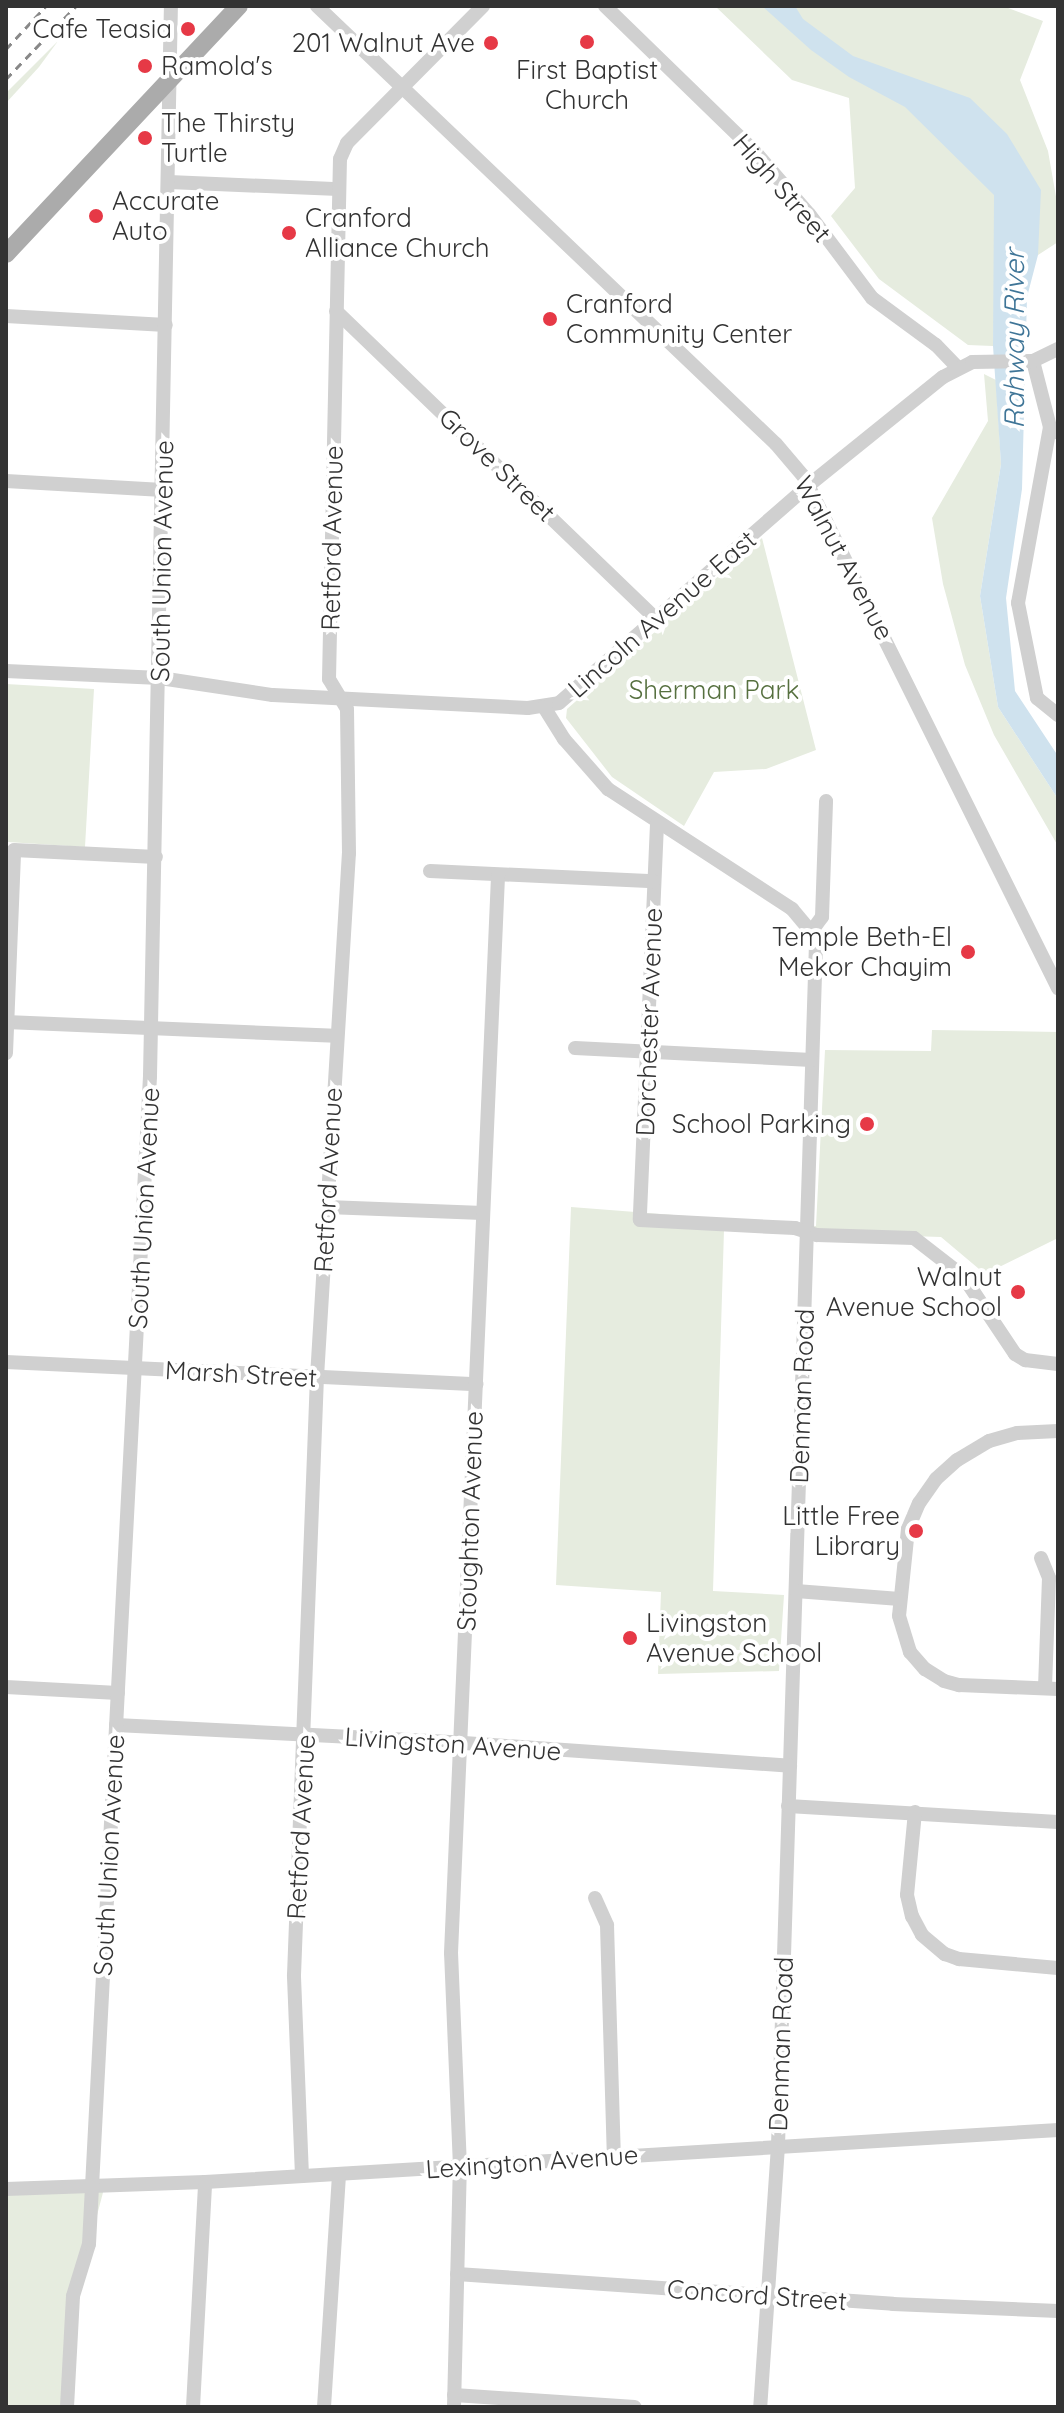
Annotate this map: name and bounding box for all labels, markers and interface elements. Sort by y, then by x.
place label: Cafe Teasia [32,13,172,45]
marker: Cafe Teasia [179,20,197,38]
place label: 201 Walnut Ave [292,27,475,59]
marker: First Baptist Church [578,33,596,51]
marker: 201 Walnut Ave [482,34,500,52]
place label: Ramola's [161,50,273,82]
place label: First Baptist Church [516,54,658,116]
marker: Ramola's [136,57,154,75]
place label: The Thirsty Turtle [161,107,295,168]
street label: High Street [726,127,838,249]
marker: The Thirsty Turtle [136,129,154,147]
place label: Accurate Auto [112,185,219,246]
place label: Cranford Alliance Church [305,202,490,264]
marker: Accurate Auto [87,207,105,225]
marker: Cranford Alliance Church [280,224,298,242]
water label: Rahway River [997,249,1031,429]
place label: Cranford Community Center [566,288,792,350]
marker: Cranford Community Center [541,310,559,328]
street label: Grove Street [432,402,562,528]
street label: South Union Avenue [144,440,180,682]
street label: Retford Avenue [315,445,349,631]
street label: Walnut Avenue [788,471,900,645]
street label: Lincoln Avenue East [561,524,763,704]
park label: Sherman Park [629,674,799,706]
street label: Dorchester Avenue [629,907,669,1137]
place label: Temple Beth-El Mekor Chayim [772,921,952,982]
marker: Temple Beth-El Mekor Chayim [959,943,977,961]
street label: South Union Avenue [122,1087,166,1329]
street label: Retford Avenue [308,1087,348,1273]
place label: School Parking [672,1108,851,1140]
marker: School Parking [858,1115,876,1133]
place label: Walnut Avenue School [826,1261,1002,1322]
marker: Walnut Avenue School [1009,1283,1027,1301]
street label: Denman Road [783,1308,821,1484]
street label: Marsh Street [164,1354,318,1394]
street label: Stoughton Avenue [451,1411,489,1631]
place label: Little Free Library [782,1500,900,1562]
marker: Little Free Library [907,1522,925,1540]
place label: Livingston Avenue School [646,1607,822,1668]
marker: Livingston Avenue School [621,1629,639,1647]
street label: Livingston Avenue [344,1721,562,1767]
street label: South Union Avenue [87,1734,131,1976]
street label: Retford Avenue [281,1734,321,1920]
street label: Denman Road [762,1956,800,2132]
street label: Lexington Avenue [425,2139,639,2185]
street label: Concord Street [666,2273,848,2317]

